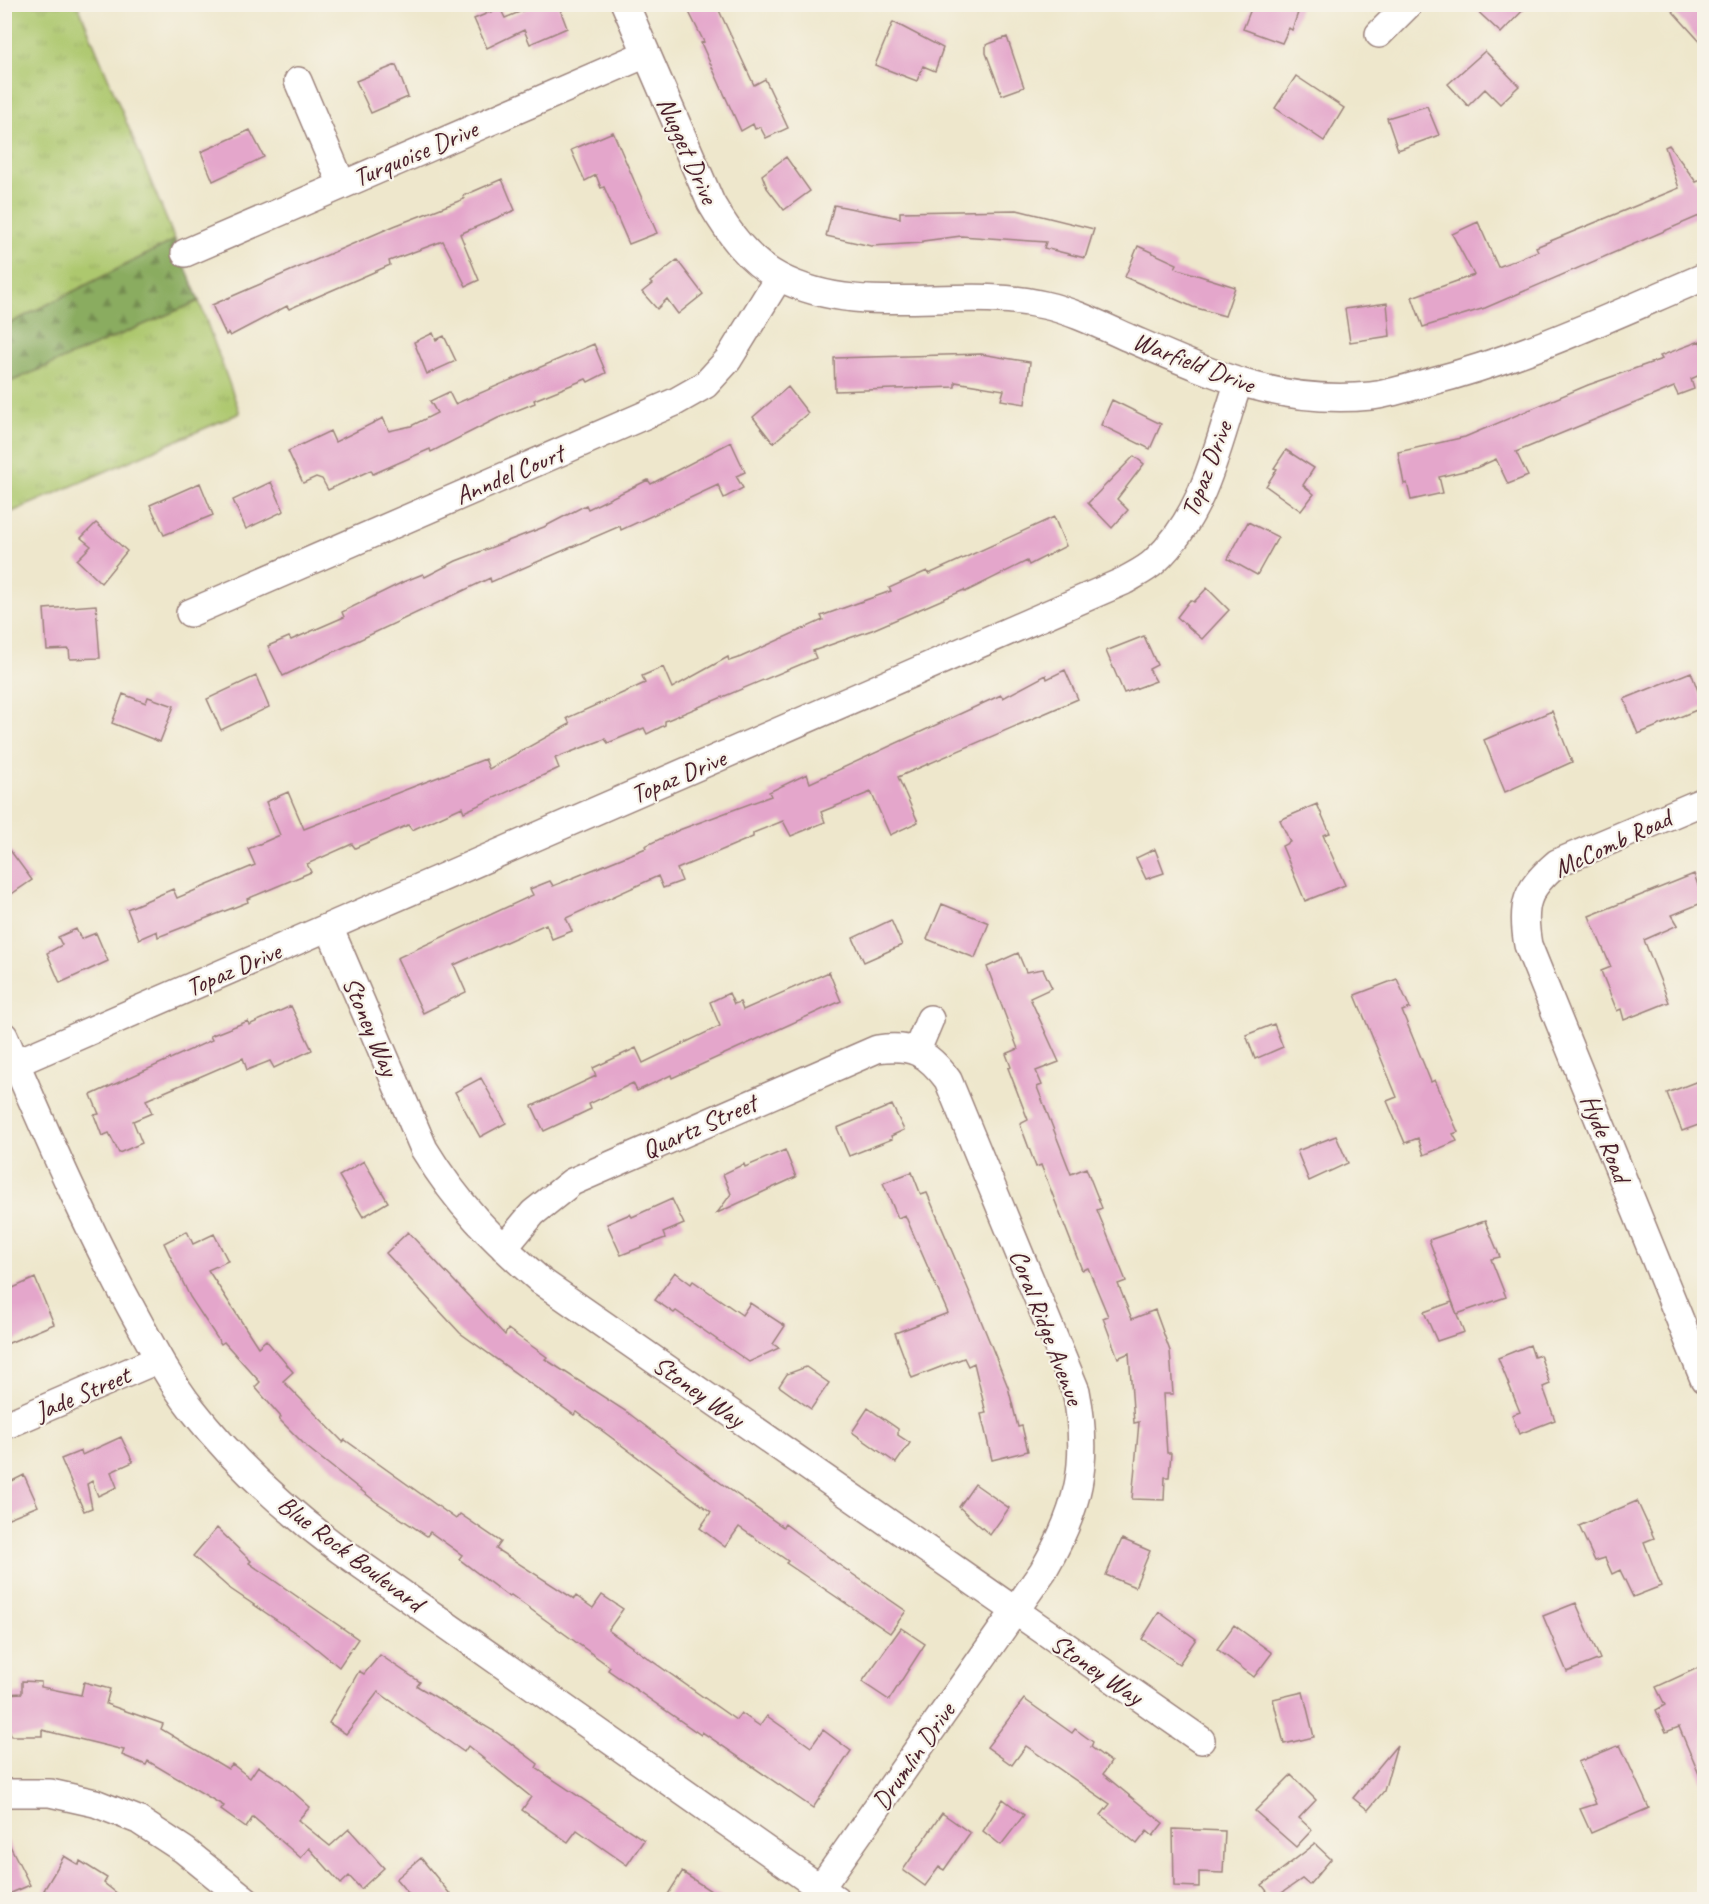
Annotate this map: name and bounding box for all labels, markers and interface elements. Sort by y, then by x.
street label: Nugget Drive [649,92,727,211]
street label: Turquoise Drive [348,111,485,194]
street label: Warfield Drive [1128,324,1262,402]
street label: Topaz Drive [1173,414,1241,522]
street label: Anndel Court [450,436,572,512]
street label: Topaz Drive [626,741,733,811]
street label: McComb Road [1548,800,1680,885]
street label: Topaz Drive [181,934,288,1004]
street label: Stoney Way [335,972,407,1083]
street label: Quartz Street [637,1085,765,1166]
street label: Hyde Road [1573,1089,1639,1190]
street label: Coral Ridge Avenue [1002,1245,1092,1412]
street label: Stoney Way [646,1348,753,1436]
street label: Jade Street [28,1358,137,1429]
street label: Blue Rock Boulevard [271,1488,433,1621]
street label: Stoney Way [1044,1627,1151,1714]
street label: Drumlin Drive [864,1694,964,1816]

